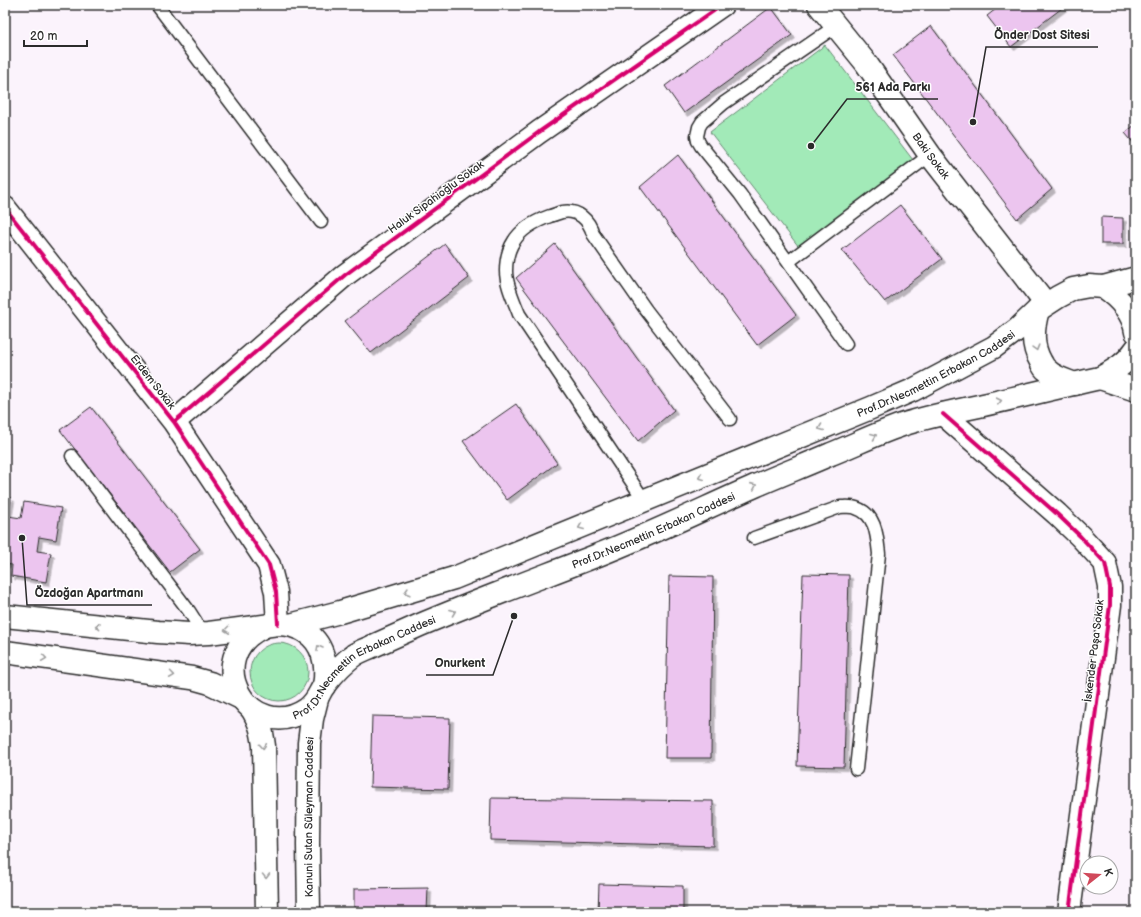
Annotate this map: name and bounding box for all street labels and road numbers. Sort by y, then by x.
street label: Baki Sokak [910,130,953,182]
street label: Haluk Sipahioğlu Sokak [386,158,487,236]
street label: Prof.Dr.Necmettin Erbakan Caddesi [855,327,1017,420]
street label: Erdem Sokak [128,352,179,412]
street label: Prof.Dr.Necmettin Erbakan Caddesi [570,489,737,571]
street label: İskender Paşa Sokak [1081,598,1107,703]
street label: Prof.Dr.Necmettin Erbakan Caddesi [291,613,437,722]
street label: Kanuni Sutan Süleyman Caddesi [301,736,316,897]

